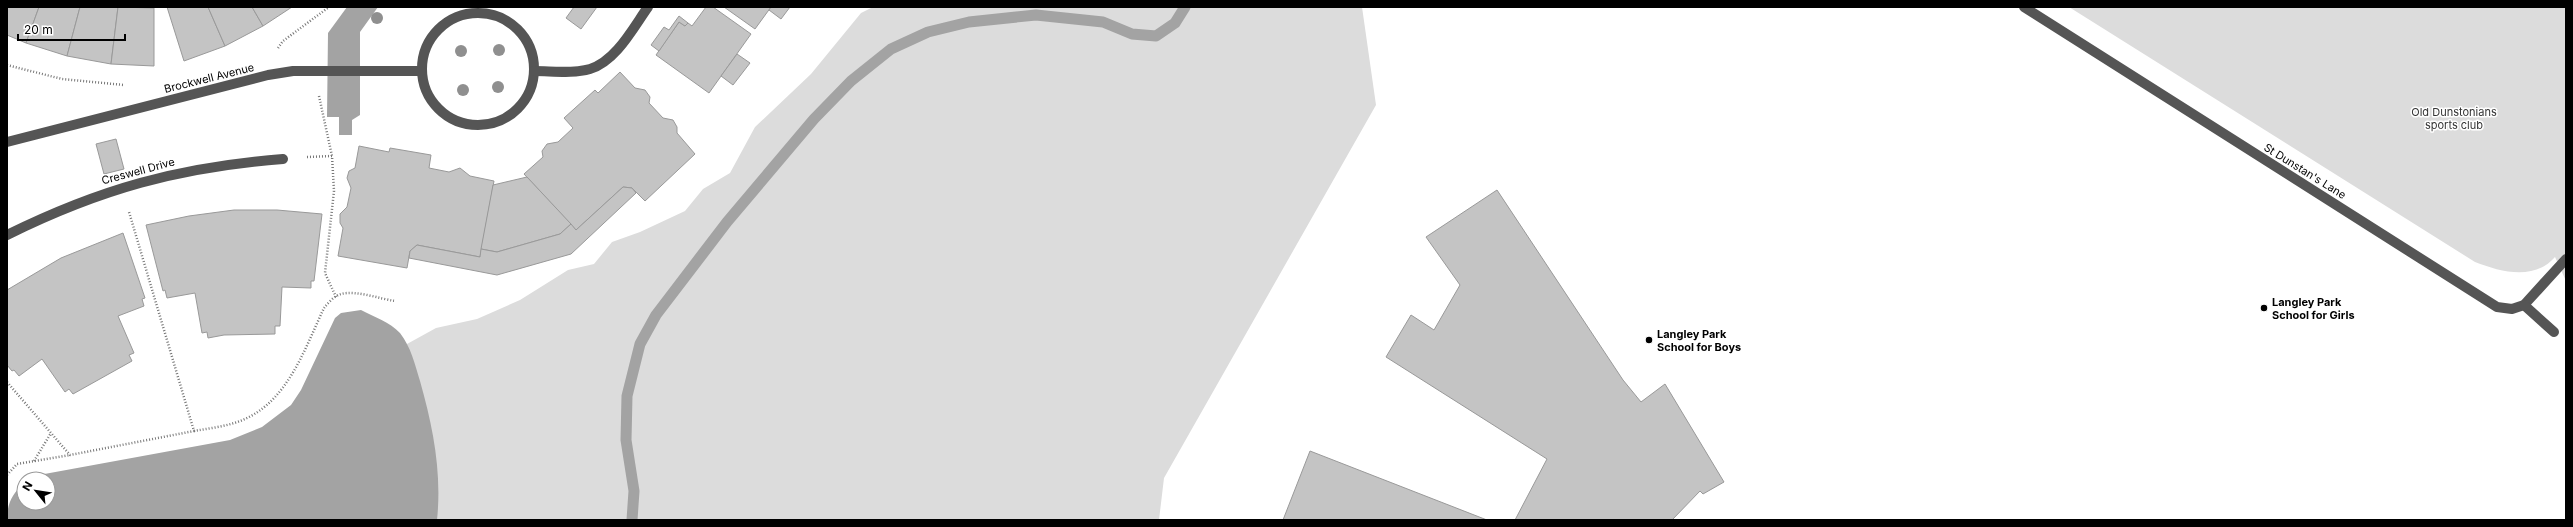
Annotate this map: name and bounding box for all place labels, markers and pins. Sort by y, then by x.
place label: Langley Park School for Girls [2272,295,2355,322]
marker: Langley Park School for Girls [2259,303,2269,313]
place label: Langley Park School for Boys [1657,327,1741,354]
marker: Langley Park School for Boys [1644,335,1654,345]

